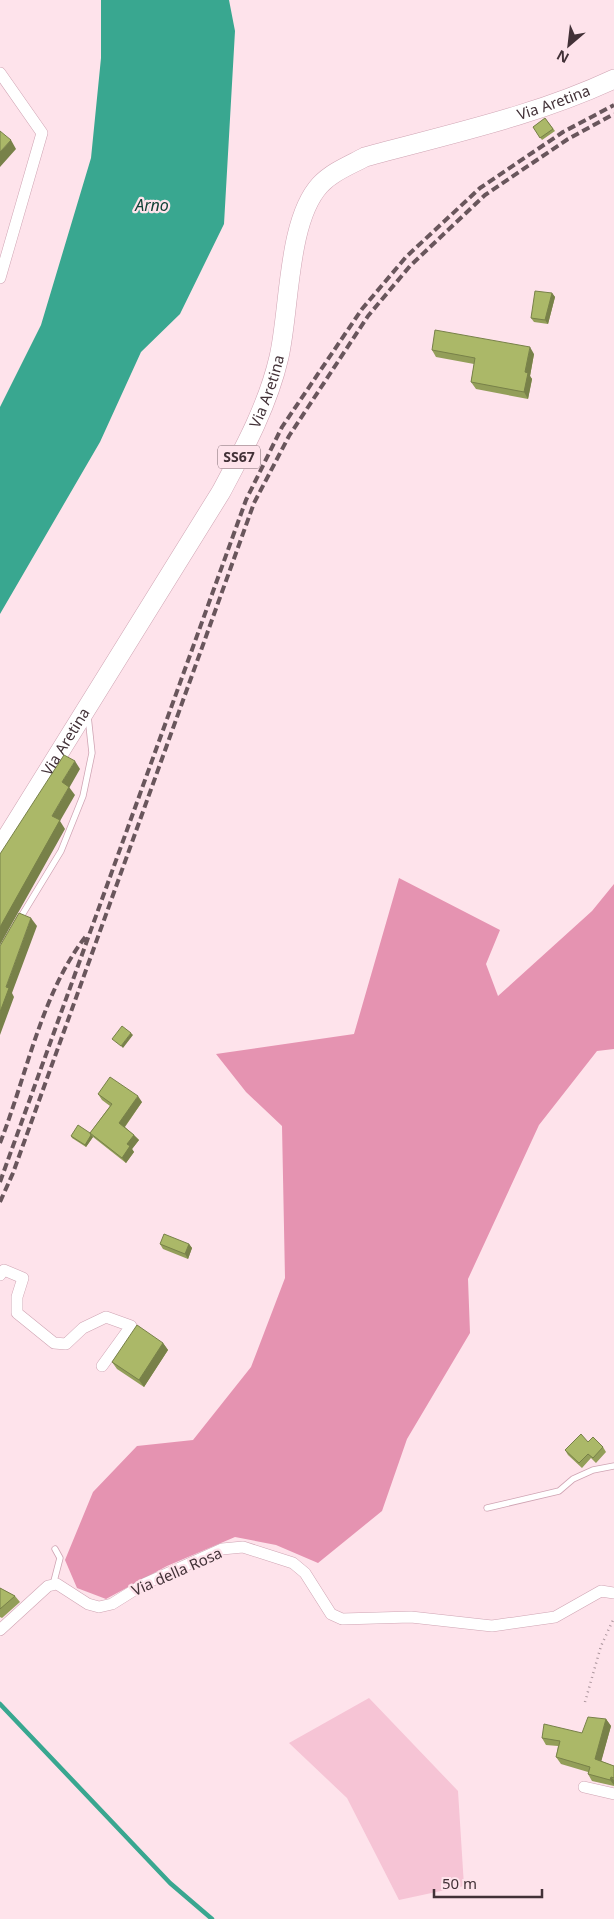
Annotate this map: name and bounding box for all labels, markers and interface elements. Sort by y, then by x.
north arrow [544,20,594,70]
text: N [553,46,572,68]
street label: Via Aretina [514,80,593,124]
water label: Arno [134,194,169,216]
street label: Via Aretina [244,353,288,431]
road number: SS67 [218,446,260,468]
street label: Via Aretina [36,704,94,779]
street label: Via della Rosa [128,1542,225,1600]
scale bar [434,1866,542,1898]
text: 50 m [442,1873,477,1893]

